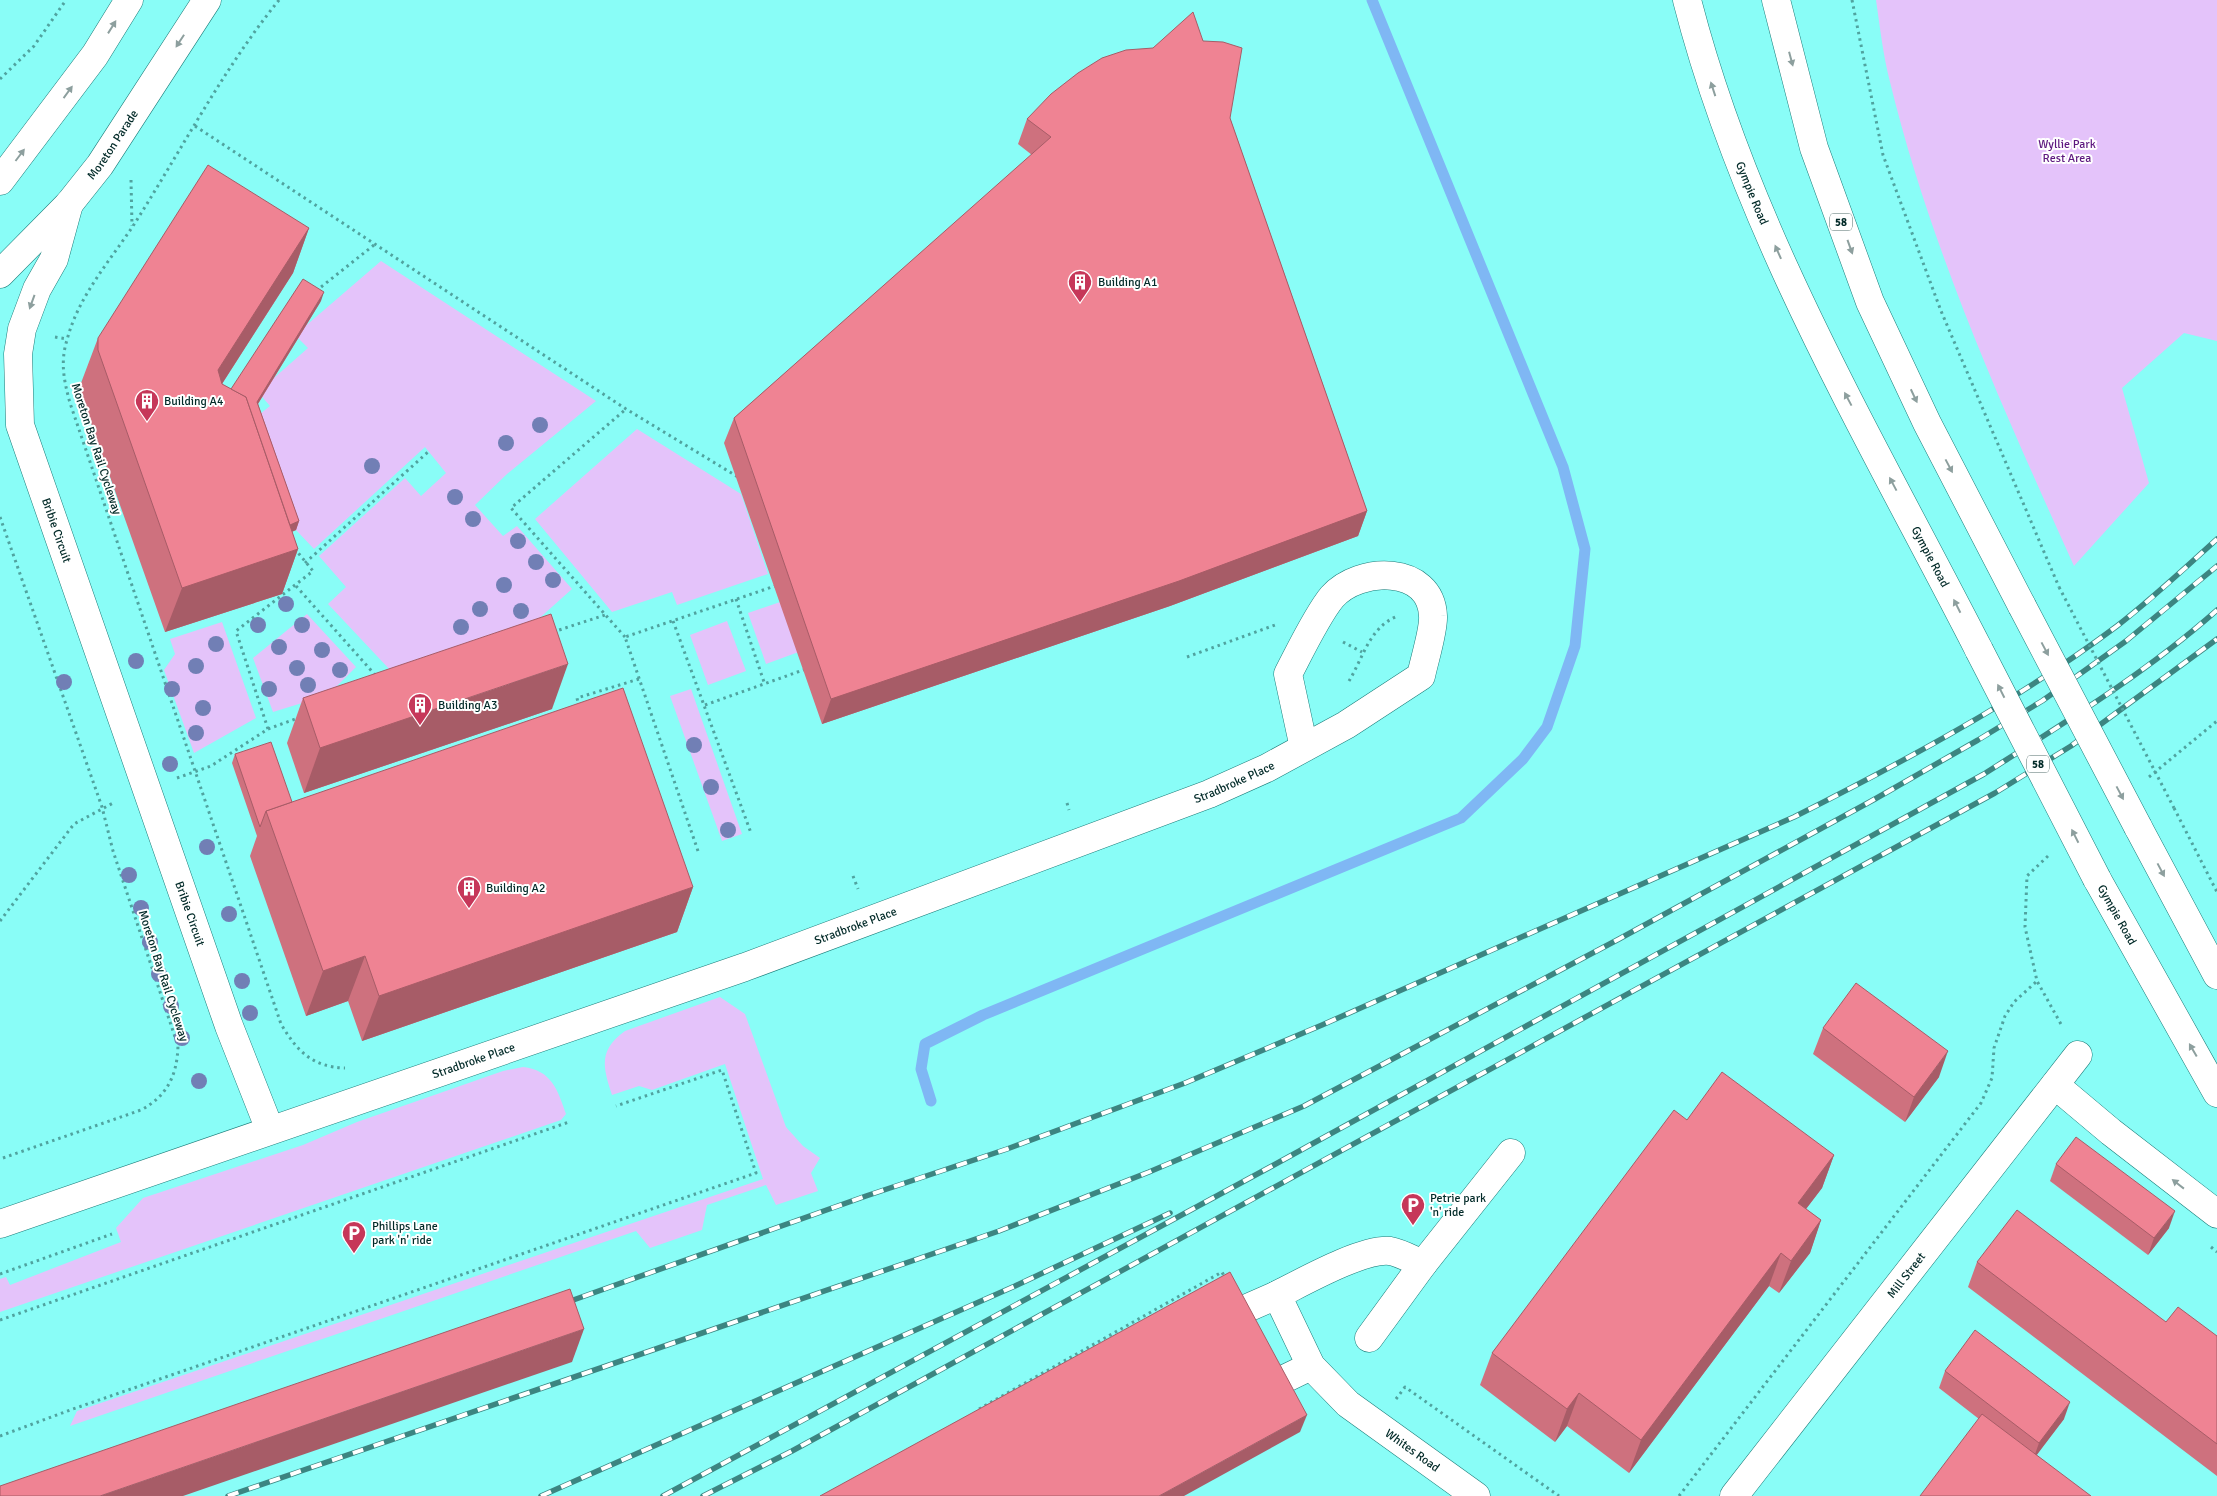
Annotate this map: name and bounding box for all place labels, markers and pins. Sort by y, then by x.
building icon: Building A1 [1067,269,1093,303]
place label: Building A1 [1098,275,1157,290]
building icon: Building A4 [134,388,160,422]
place label: Building A4 [164,394,224,409]
building icon: Building A3 [407,692,433,726]
place label: Building A3 [438,698,497,713]
building icon: Building A2 [456,875,482,909]
place label: Building A2 [486,881,545,896]
place label: Petrie park 'n' ride [1430,1191,1486,1220]
parking icon: Petrie park 'n' ride [1400,1192,1426,1226]
place label: Phillips Lane park 'n' ride [372,1219,438,1248]
parking icon: Phillips Lane park 'n' ride [341,1220,367,1254]

